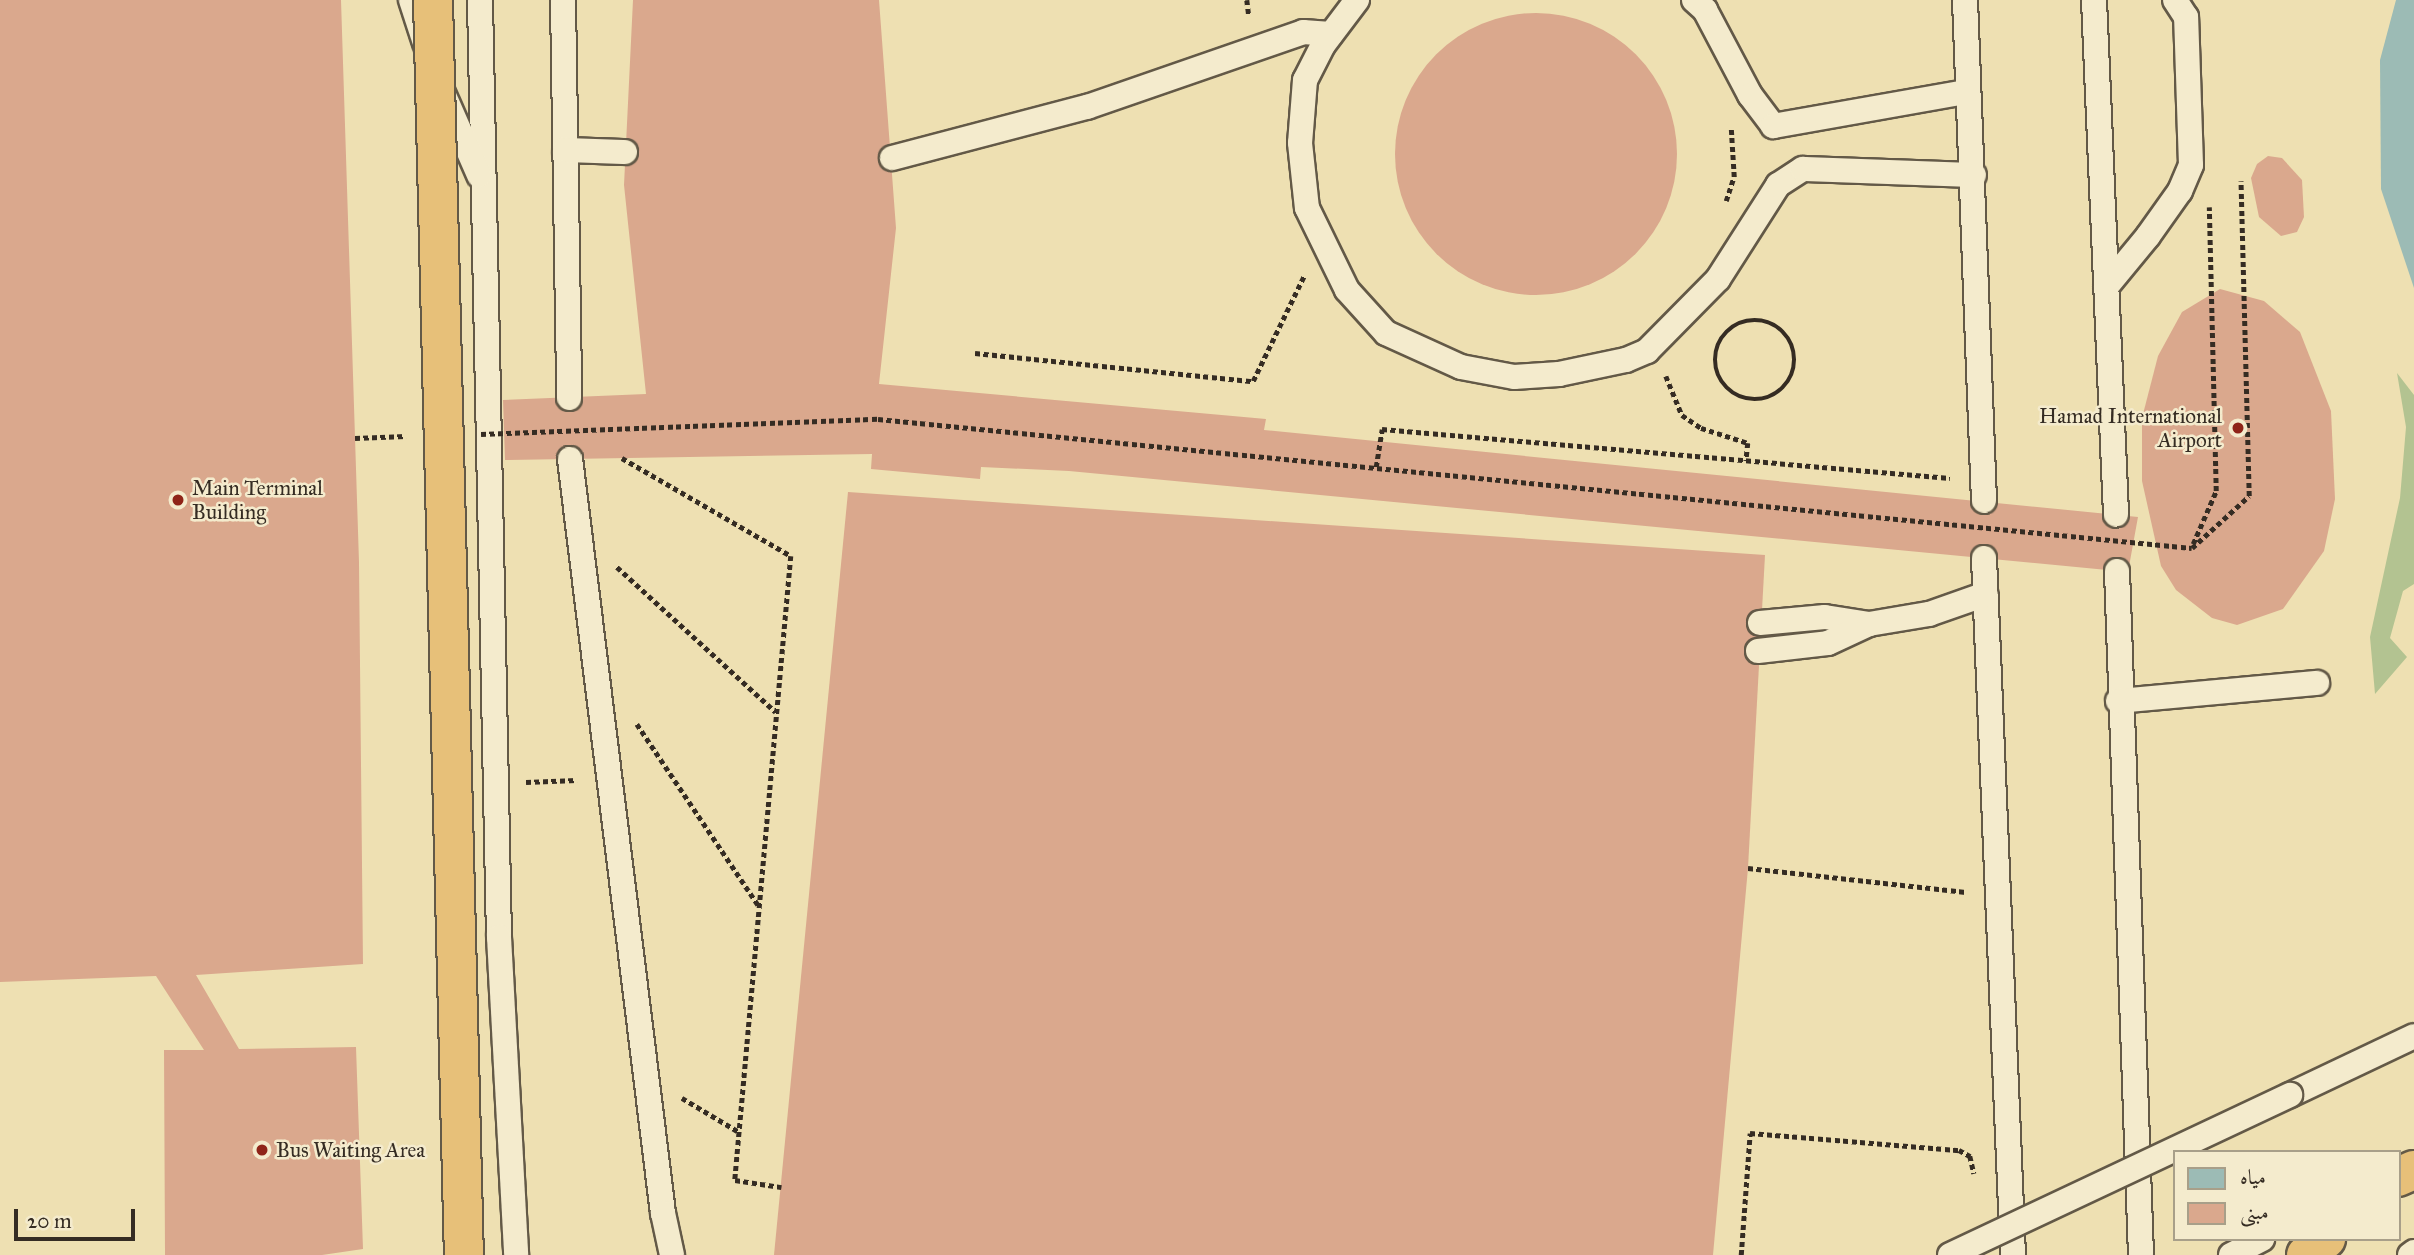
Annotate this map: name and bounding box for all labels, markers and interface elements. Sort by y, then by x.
place label: Hamad International Airport [2039,403,2222,453]
marker: Hamad International Airport [2228,418,2248,438]
place label: Main Terminal Building [192,475,323,525]
marker: Main Terminal Building [170,492,186,508]
place label: Bus Waiting Area [276,1137,425,1163]
marker: Bus Waiting Area [254,1142,270,1158]
legend [2172,1150,2400,1241]
text: مياه [2240,1164,2266,1190]
scale bar [18,1196,138,1240]
text: مبنى [2240,1199,2269,1225]
text: 20 m [27,1208,72,1234]

